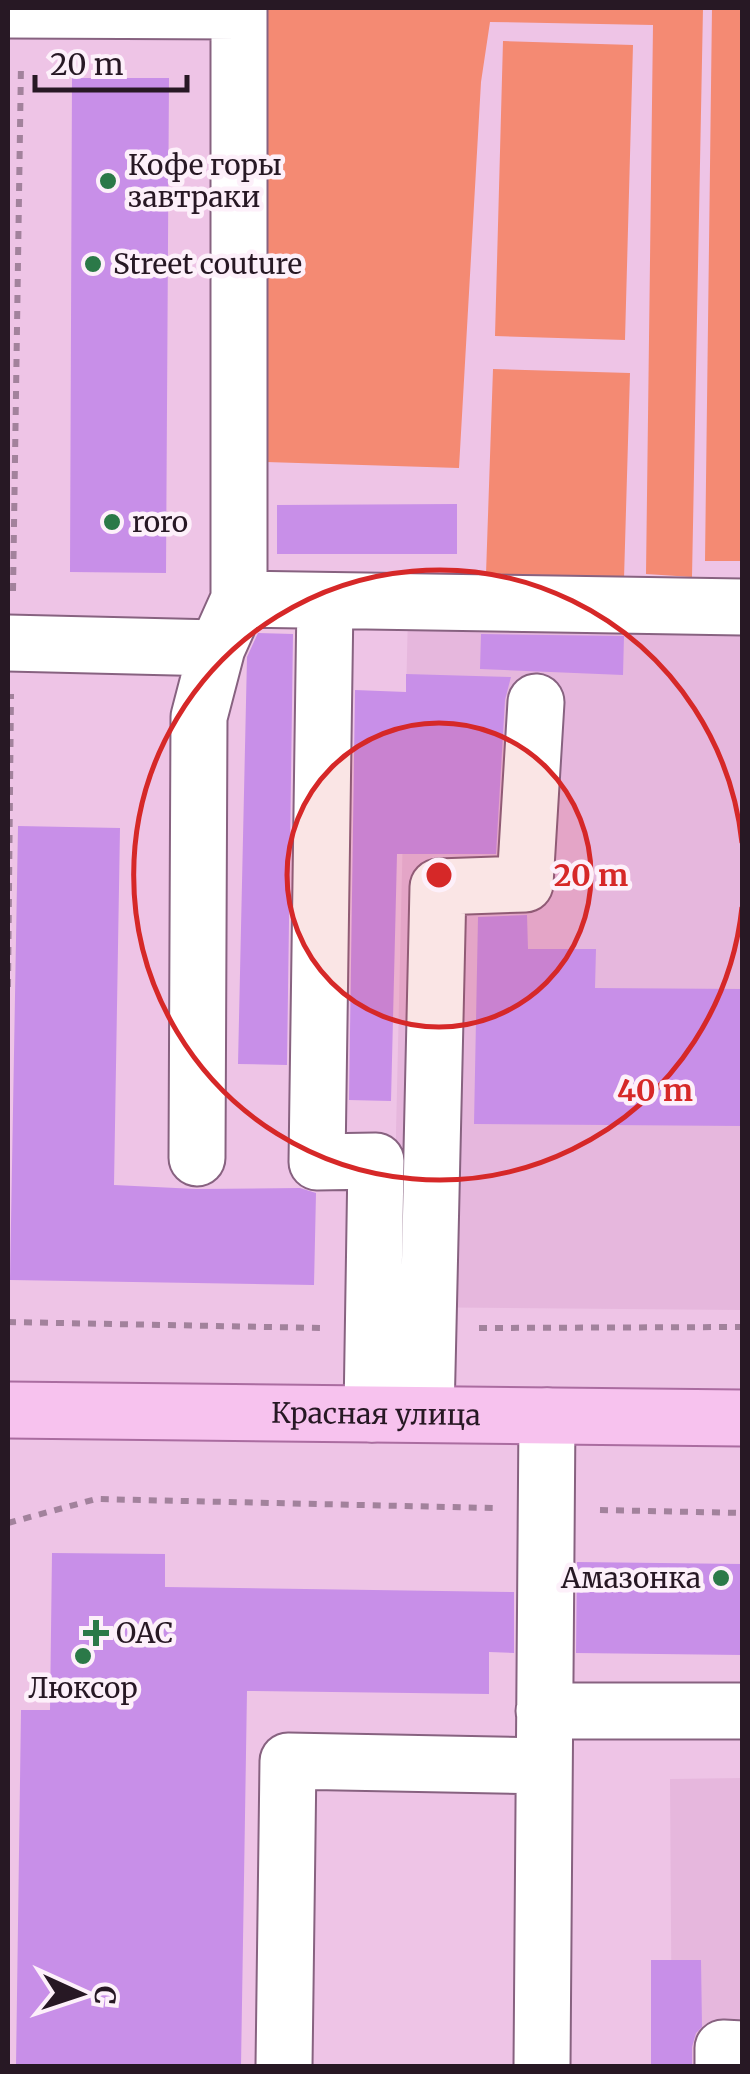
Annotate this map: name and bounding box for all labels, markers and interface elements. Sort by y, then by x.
scale bar [35,30,188,92]
text: 20 m [50,45,124,83]
place label: Кофе горы завтраки [128,147,282,215]
marker: Кофе горы завтраки [97,170,119,192]
place label: Street couture [113,246,302,282]
marker: Street couture [82,253,104,275]
place label: roro [132,504,188,540]
marker: roro [101,511,123,533]
text: 20 m [554,856,628,894]
centre of rings [421,857,457,893]
text: 40 m [617,1071,693,1109]
street label: Красная улица [271,1395,481,1433]
place label: Амазонка [560,1560,701,1596]
marker: Амазонка [710,1567,732,1589]
place label: ОАС [116,1615,173,1651]
marker: ОАС [85,1622,107,1644]
marker: Люксор [72,1645,94,1667]
place label: Люксор [28,1670,138,1706]
north arrow [30,1944,130,2044]
text: С [87,1985,123,2006]

